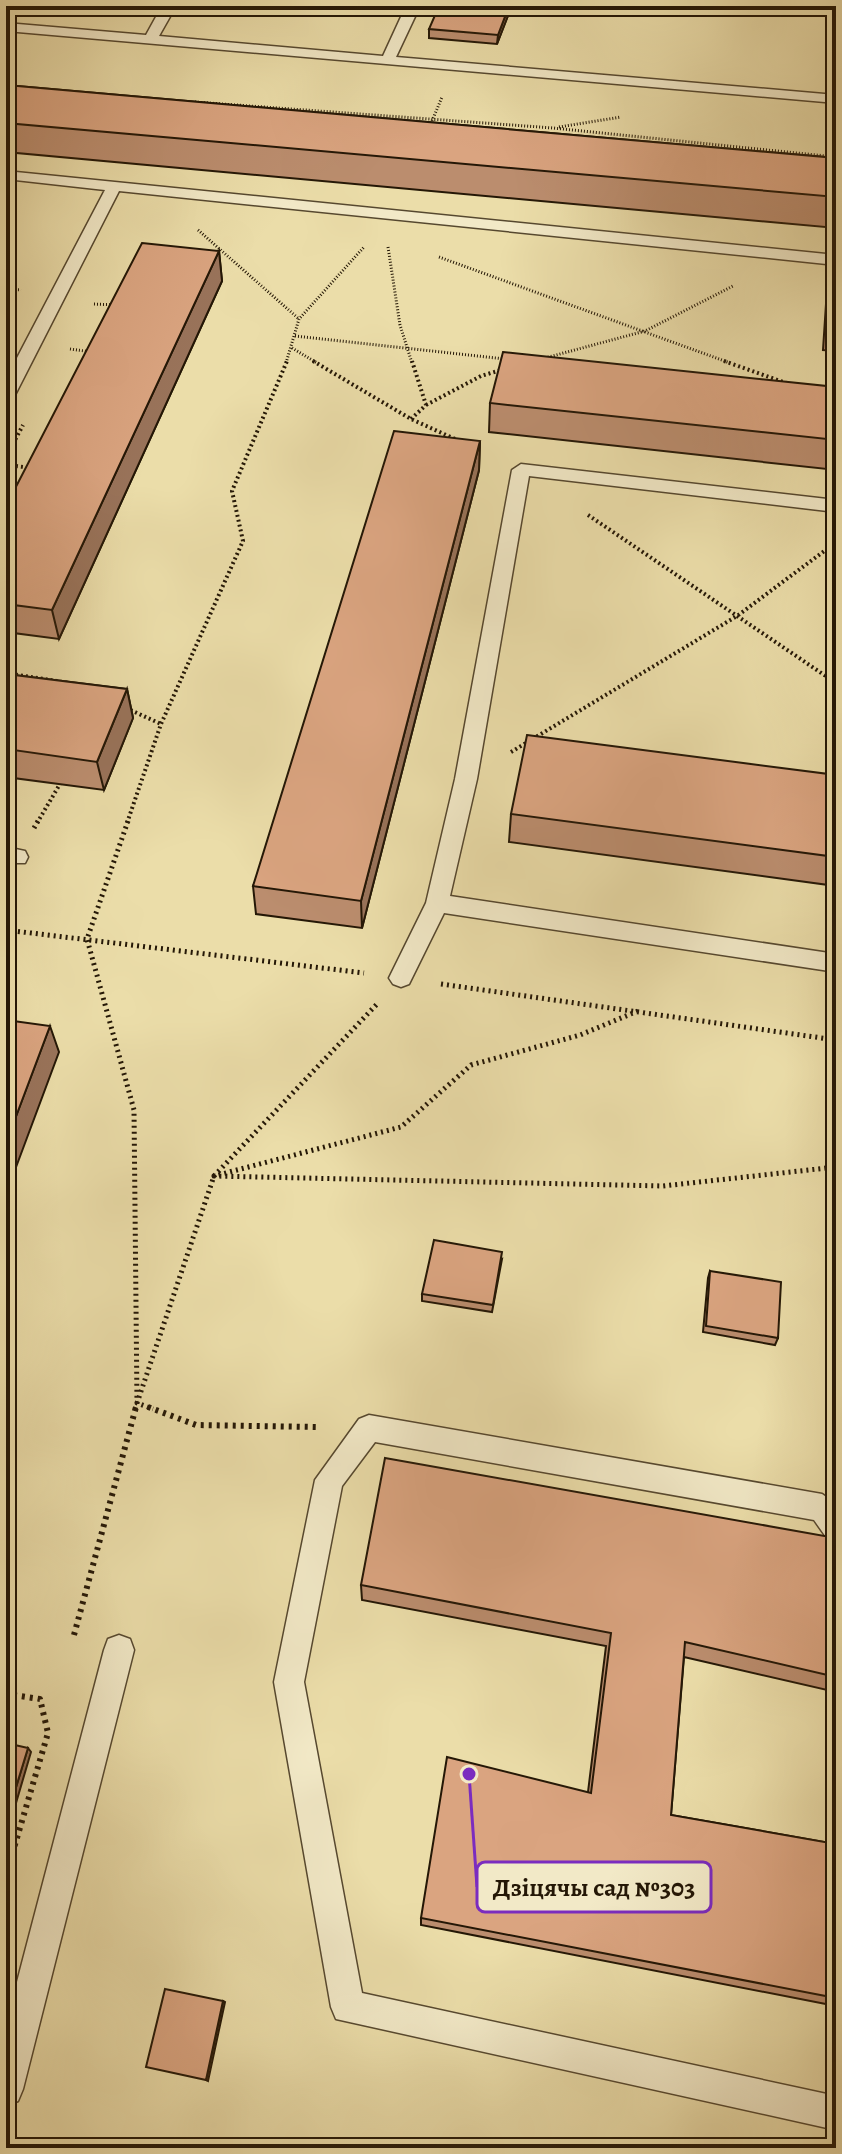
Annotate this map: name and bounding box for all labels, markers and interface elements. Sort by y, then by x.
callout: Дзіцячы сад №303 [477,1862,711,1912]
text: Дзіцячы сад №303 [493,1870,695,1905]

